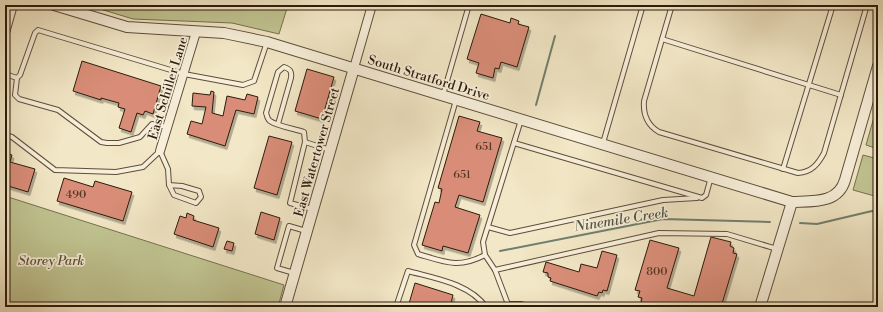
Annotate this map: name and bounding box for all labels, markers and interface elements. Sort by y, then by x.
street label: East Schiller Lane [145,35,191,142]
street label: South Stratford Drive [366,52,492,104]
street label: East Watertower Street [291,85,343,219]
house number: 651 [475,140,493,154]
house number: 651 [453,168,471,182]
house number: 490 [66,188,86,202]
water label: Ninemile Creek [572,204,669,236]
park label: Storey Park [18,253,84,269]
house number: 800 [646,265,668,279]

